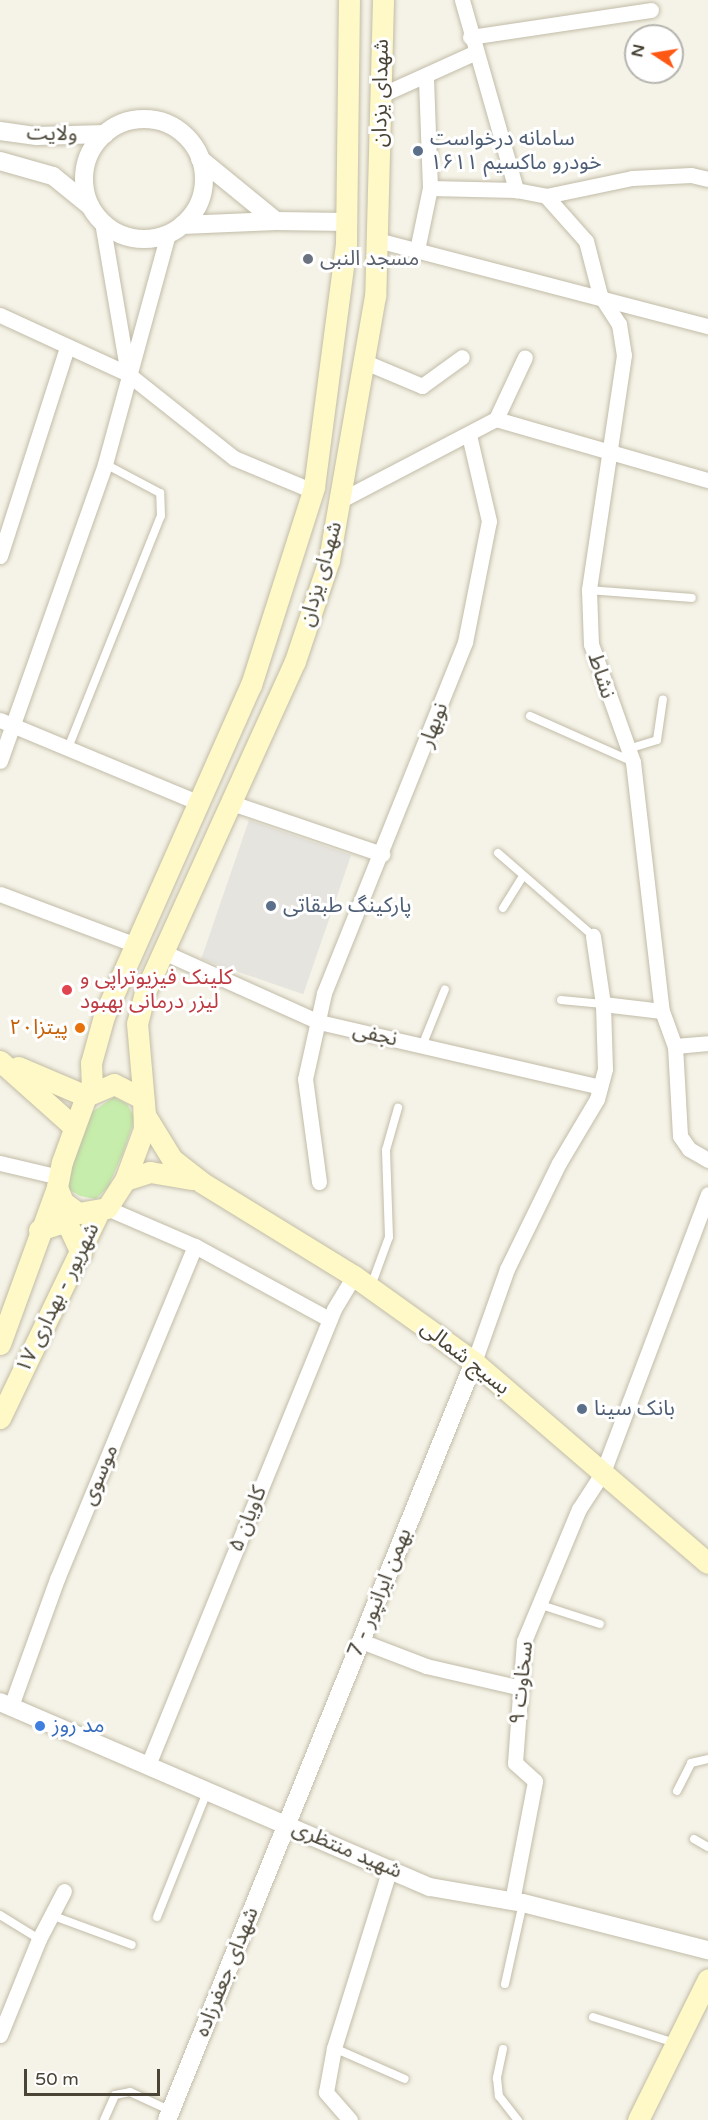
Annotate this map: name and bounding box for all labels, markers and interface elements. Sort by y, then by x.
north arrow [624,24,684,84]
street label: شهدای یزدان [367,39,395,147]
text: N [627,42,649,59]
street label: ولایت [26,121,78,147]
place label: سامانه درخواست خودرو ماکسیم ۱۶۱۱ [430,126,602,176]
marker: سامانه درخواست خودرو ماکسیم ۱۶۱۱ [411,144,425,158]
place label: مسجد النبی [320,246,419,272]
marker: مسجد النبی [301,252,315,266]
street label: شهدای یزدان [294,519,348,629]
street label: نشاط [582,650,620,702]
street label: نوبهار [414,699,454,751]
place label: پارکینگ طبقاتی [283,893,412,919]
marker: پارکینگ طبقاتی [264,899,278,913]
place label: کلینک فیزیوتراپی و لیزر درمانی بهبود [80,965,233,1015]
marker: کلینک فیزیوتراپی و لیزر درمانی بهبود [58,981,76,999]
place label: پیتزا۲۰ [9,1015,68,1041]
street label: نجفی [350,1018,400,1052]
marker: پیتزا۲۰ [73,1021,87,1035]
street label: ۱۷ شهریور - بهداری [11,1219,105,1377]
street label: بسیج شمالی [415,1315,515,1401]
place label: بانک سینا [594,1396,675,1422]
marker: بانک سینا [575,1402,589,1416]
street label: موسوی [76,1441,124,1509]
street label: کاویان ۵ [224,1483,272,1555]
street label: بهمن ایرانپور - 7 [343,1525,417,1661]
street label: سخاوت ۹ [505,1640,539,1726]
place label: مد روز [52,1713,104,1739]
marker: مد روز [33,1719,47,1733]
street label: شهید منتظری [288,1816,406,1884]
street label: شهدای جعفرزاده [190,1904,264,2040]
scale bar [27,2057,164,2095]
text: 50 m [35,2068,79,2090]

